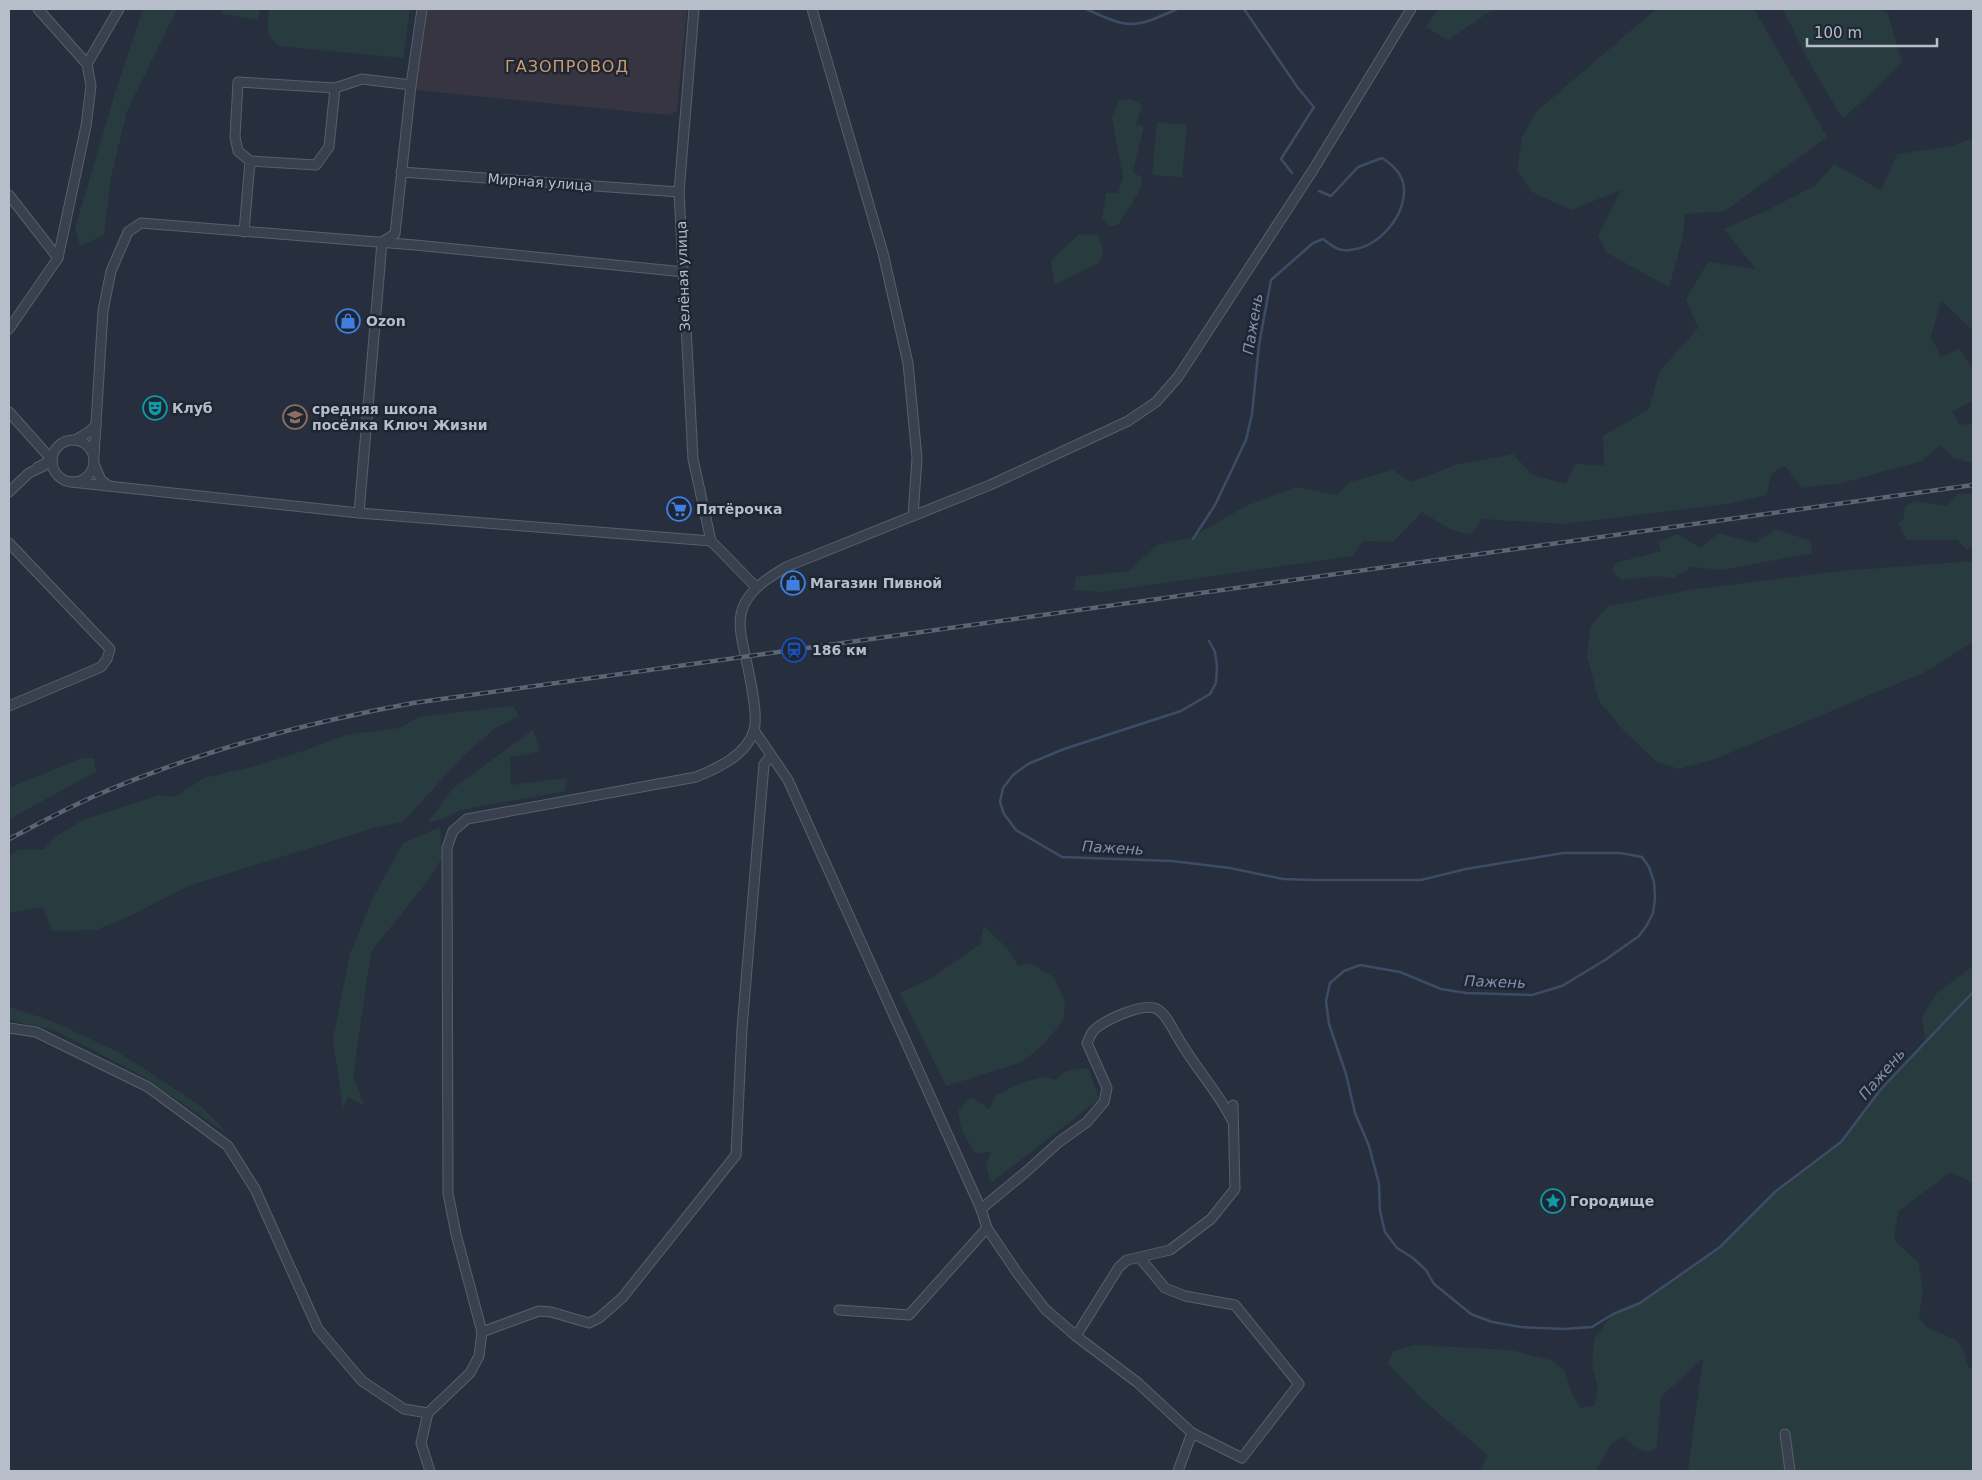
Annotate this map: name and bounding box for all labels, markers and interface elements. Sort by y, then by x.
scale bar [1807,15,1937,47]
text: 100 m [1814,24,1862,42]
district label: ГАЗОПРОВОД [505,57,629,76]
street label: Мирная улица [487,170,593,194]
street label: Зелёная улица [673,221,693,331]
water label: Пажень [1239,292,1267,356]
shop icon: Ozon [335,308,361,334]
place label: Ozon [366,313,406,329]
theatre icon: Клуб [142,395,168,421]
place label: Клуб [172,400,213,416]
place label: средняя школа посёлка Ключ Жизни [312,401,488,433]
school or university icon: средняя школа посёлка Ключ Жизни [282,404,308,430]
supermarket icon: Пятёрочка [666,496,692,522]
place label: Пятёрочка [696,501,783,517]
shop icon: Магазин Пивной [780,570,806,596]
place label: Магазин Пивной [810,575,942,591]
station icon: 186 км [781,637,807,663]
place label: 186 км [812,642,867,658]
water label: Пажень [1082,837,1144,859]
water label: Пажень [1464,972,1526,992]
water label: Пажень [1855,1045,1909,1103]
place icon: Городище [1540,1188,1566,1214]
place label: Городище [1570,1193,1654,1209]

